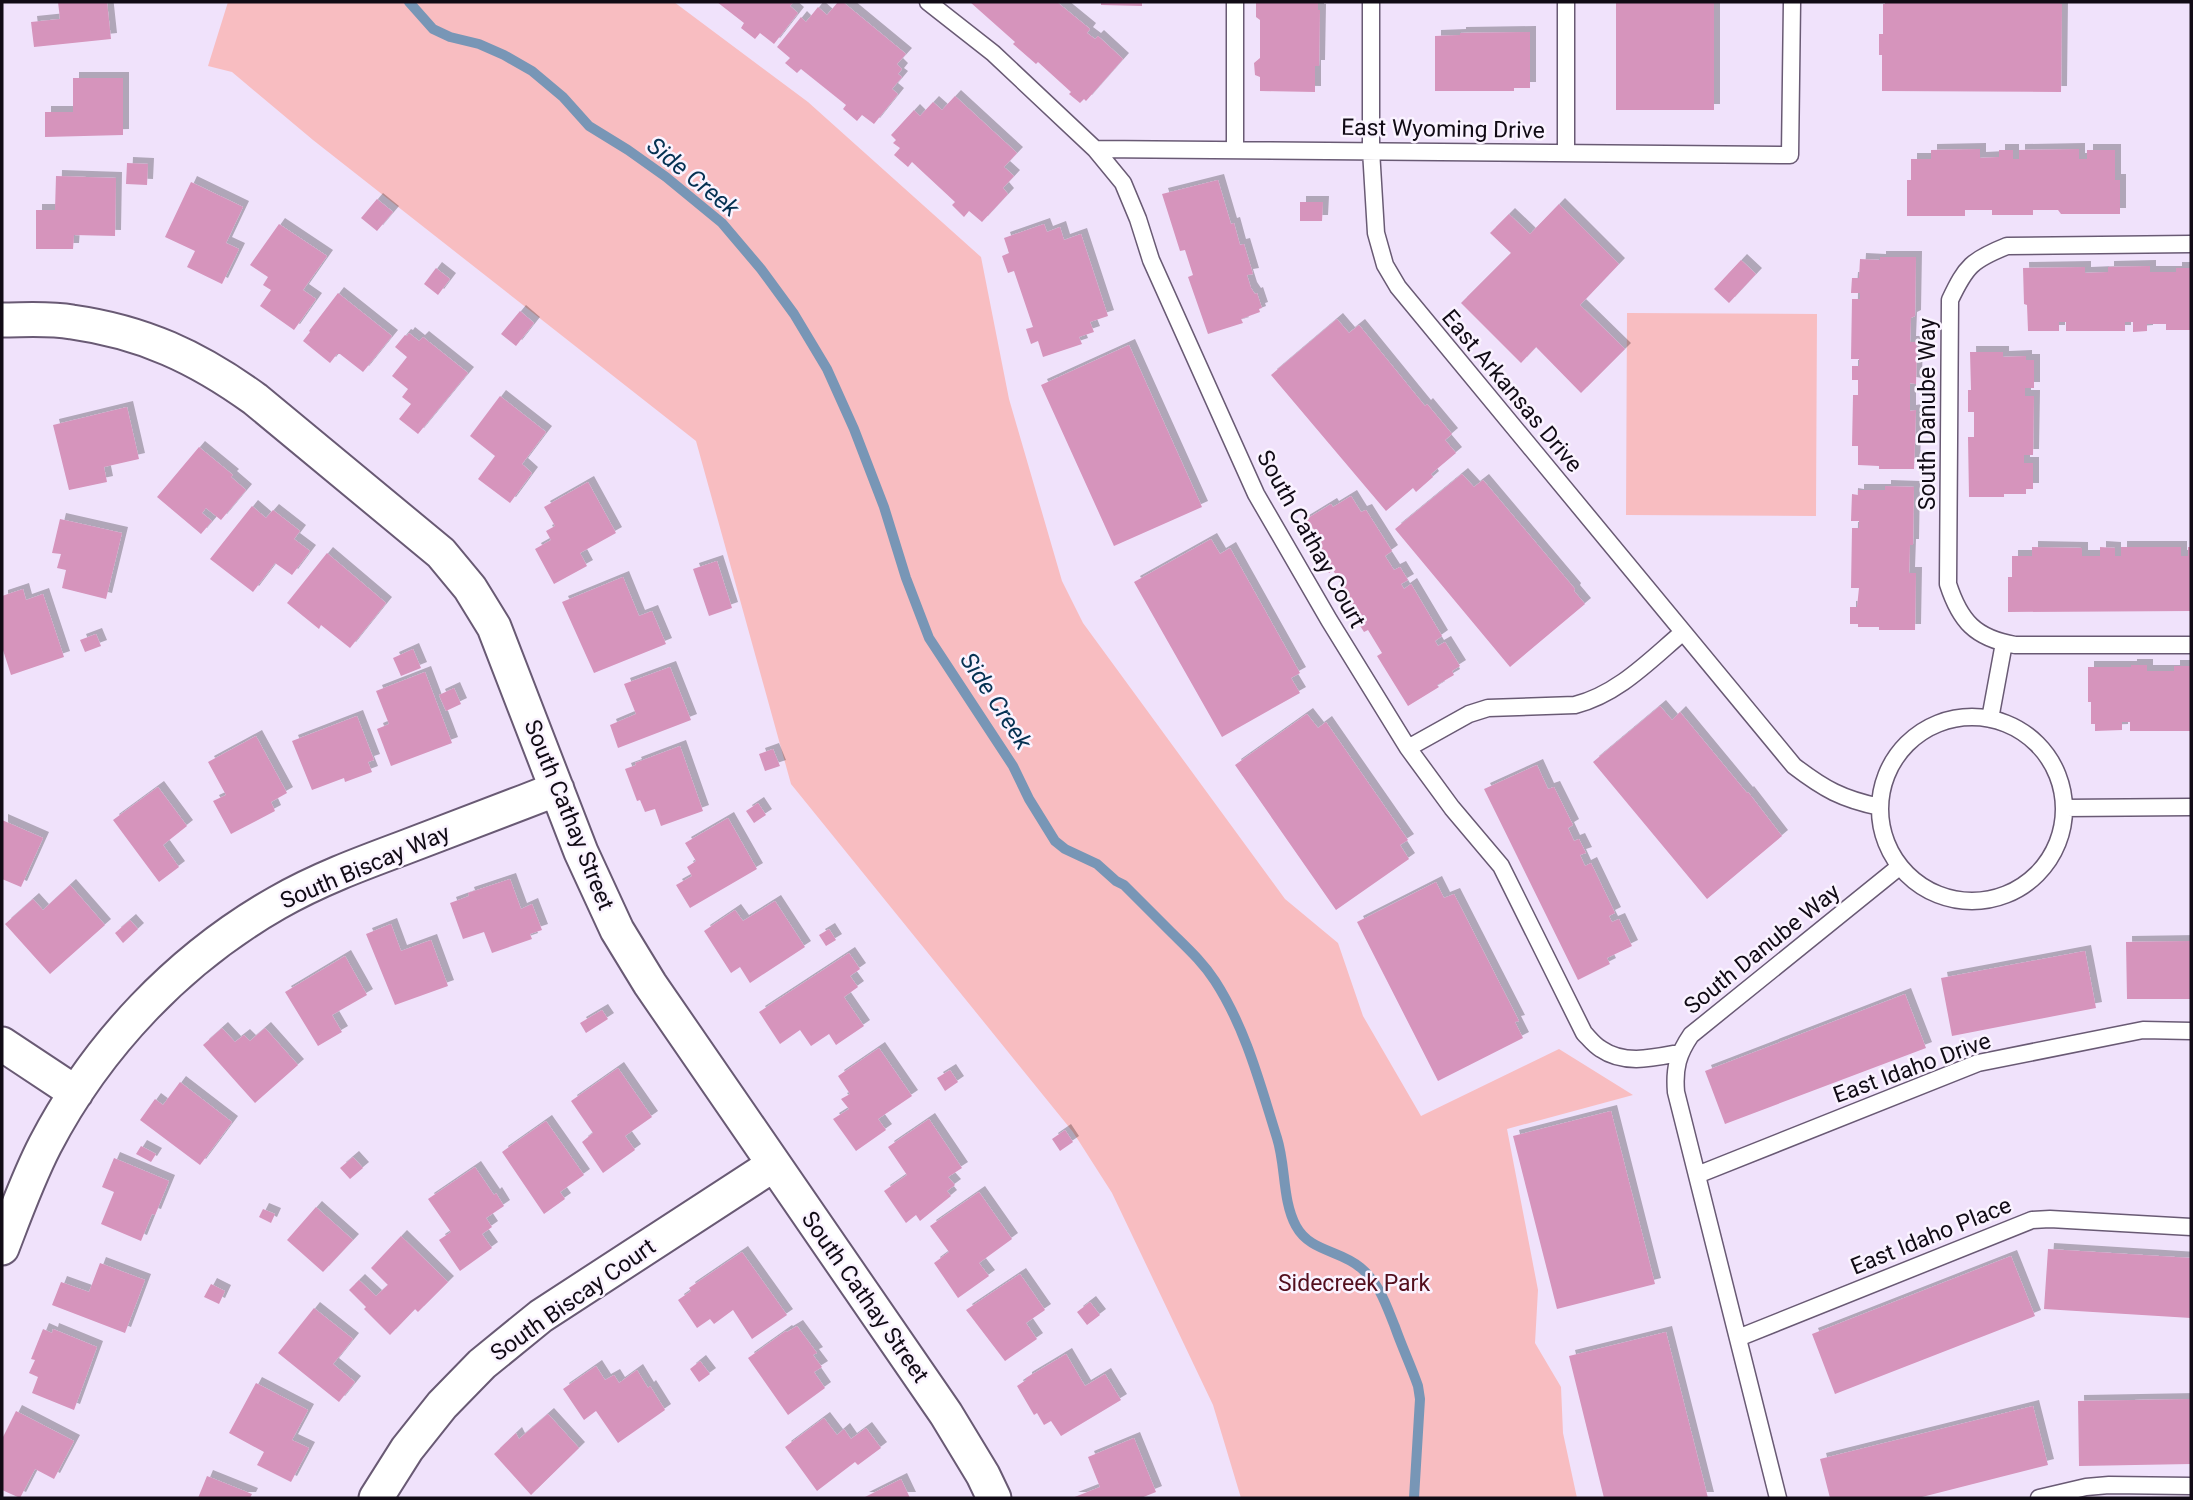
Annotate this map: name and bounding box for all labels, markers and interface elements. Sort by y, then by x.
street label: East Wyoming Drive [1341,114,1545,144]
water label: Side Creek [641,131,746,223]
street label: East Arkansas Drive [1436,304,1588,478]
street label: South Danube Way [1914,318,1941,510]
street label: South Cathay Court [1251,446,1371,632]
water label: Side Creek [954,647,1038,756]
street label: South Cathay Street [519,716,619,914]
street label: South Biscay Way [276,819,454,915]
street label: South Danube Way [1679,878,1845,1020]
street label: East Idaho Drive [1830,1027,1994,1109]
street label: East Idaho Place [1847,1191,2015,1281]
street label: South Cathay Street [796,1206,934,1388]
street label: South Biscay Court [485,1233,661,1367]
park label: Sidecreek Park [1278,1270,1430,1297]

